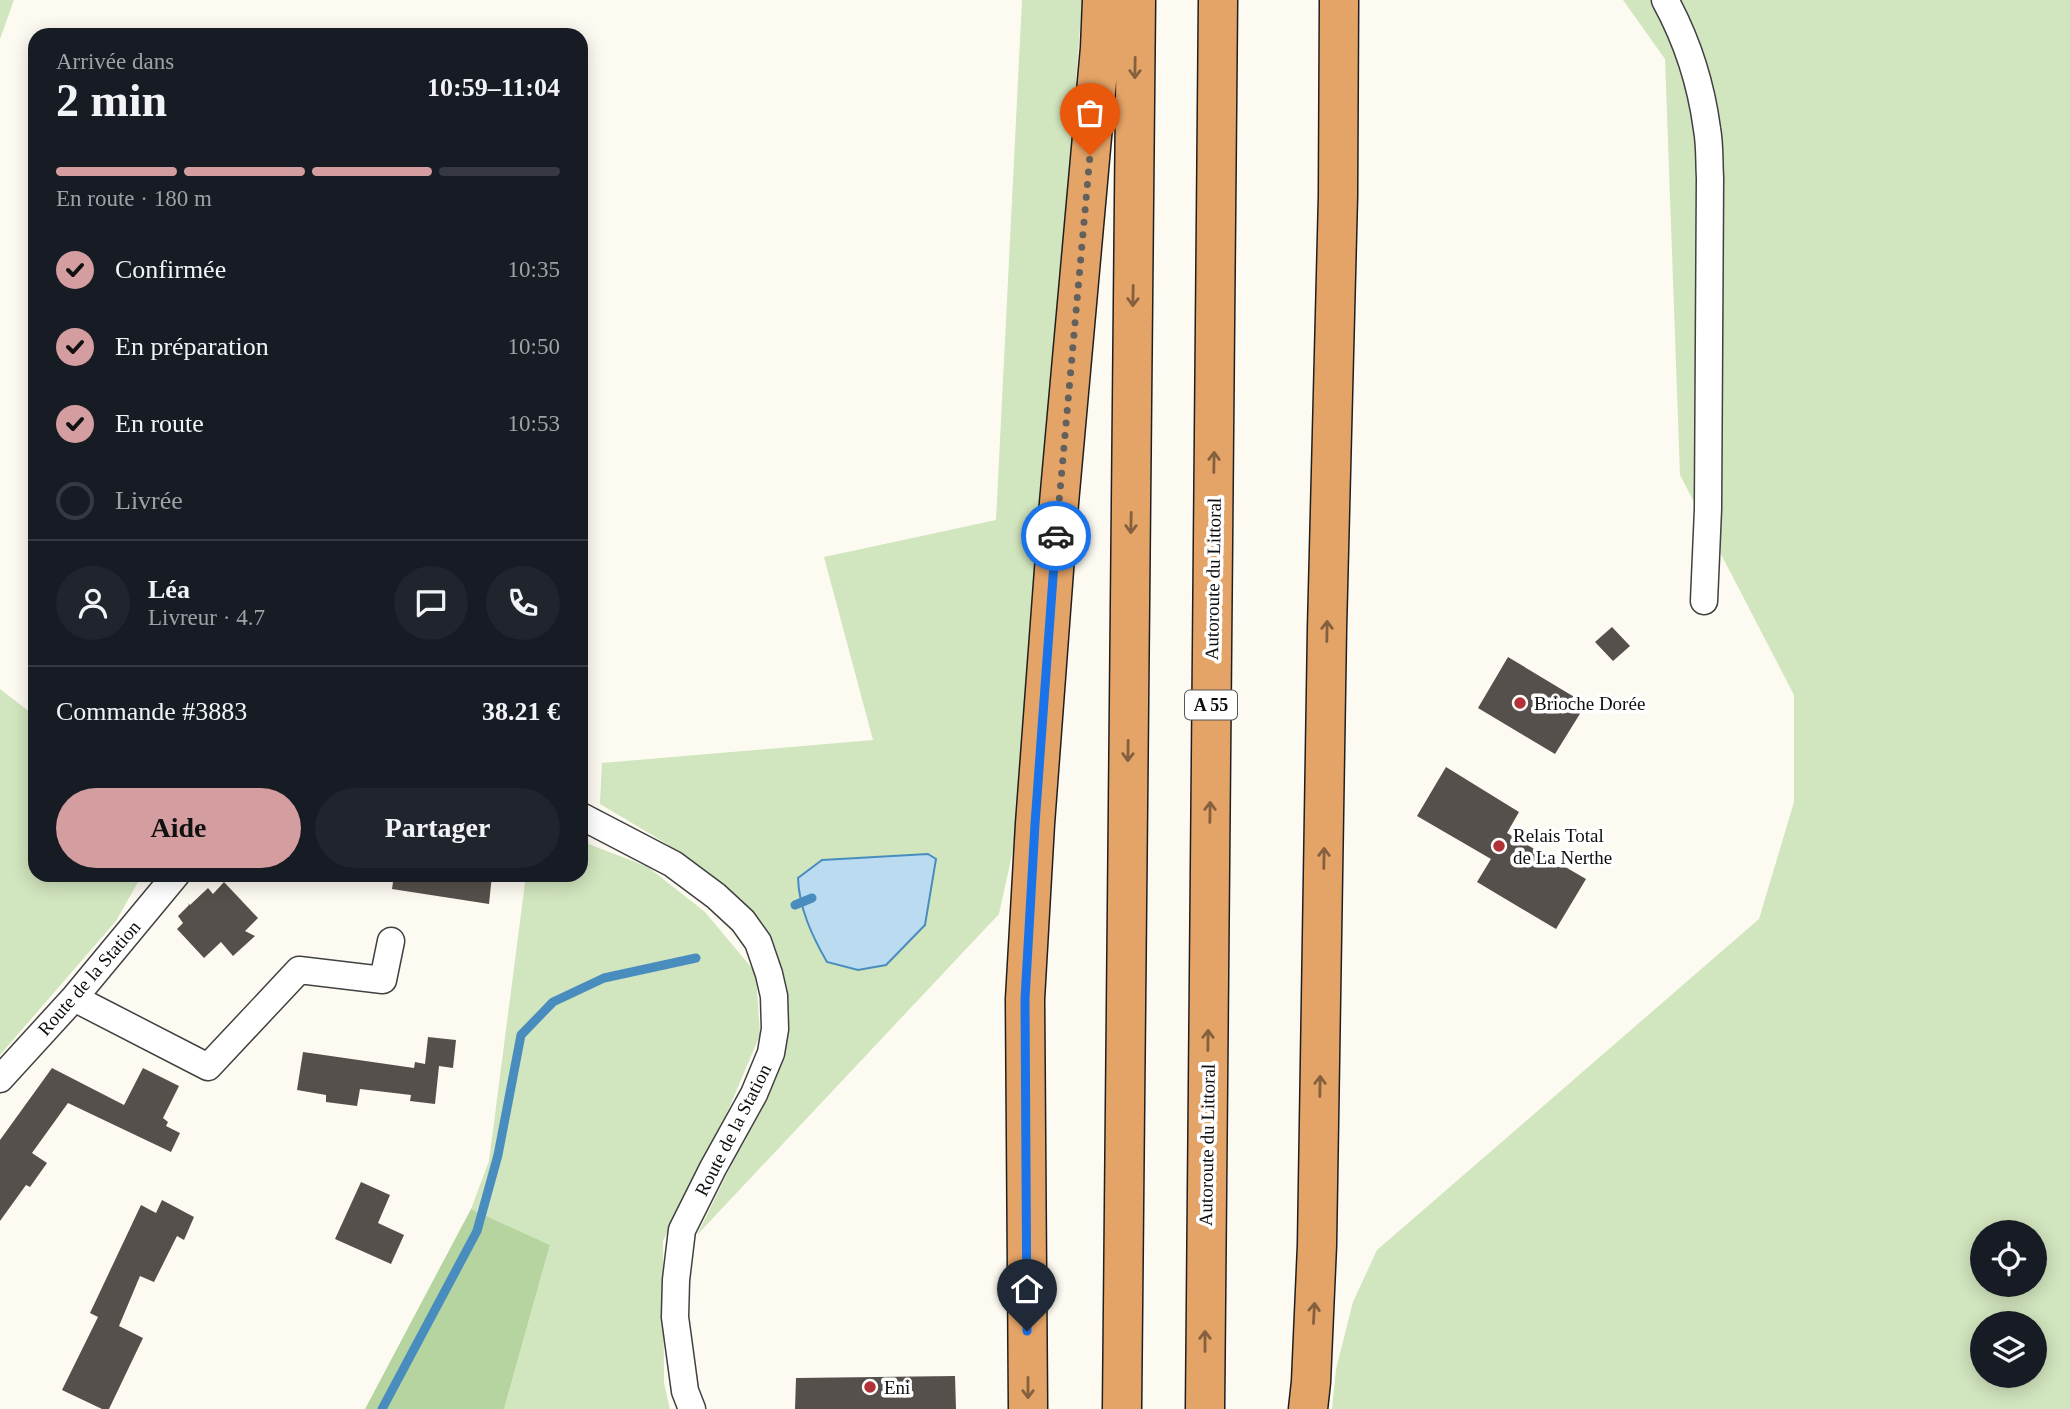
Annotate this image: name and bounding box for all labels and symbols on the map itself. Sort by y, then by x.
one-way arrow [1128,56,1142,79]
pin [1060,83,1120,155]
one-way arrow [1126,284,1140,307]
one-way arrow [1207,451,1221,474]
street label: Autoroute du Littoral [1201,498,1225,660]
courier [1021,501,1091,571]
one-way arrow [1124,511,1137,534]
one-way arrow [1321,620,1334,643]
road number: A 55 [1185,690,1237,720]
place label: Brioche Dorée [1534,693,1645,714]
marker: Brioche Dorée [1512,695,1528,711]
one-way arrow [1121,739,1135,762]
one-way arrow [1203,801,1217,824]
place label: Relais Total de La Nerthe [1513,825,1612,868]
marker: Relais Total de La Nerthe [1491,838,1507,854]
one-way arrow [1317,847,1330,870]
street label: Route de la Station [33,916,145,1040]
one-way arrow [1201,1029,1215,1052]
street label: Route de la Station [691,1060,776,1199]
street label: Autoroute du Littoral [1195,1064,1219,1226]
one-way arrow [1313,1075,1327,1098]
pin [997,1259,1057,1331]
one-way arrow [1308,1302,1321,1325]
one-way arrow [1198,1330,1211,1353]
one-way arrow [1021,1376,1035,1399]
place label: Eni [884,1377,910,1398]
marker: Eni [862,1379,878,1395]

